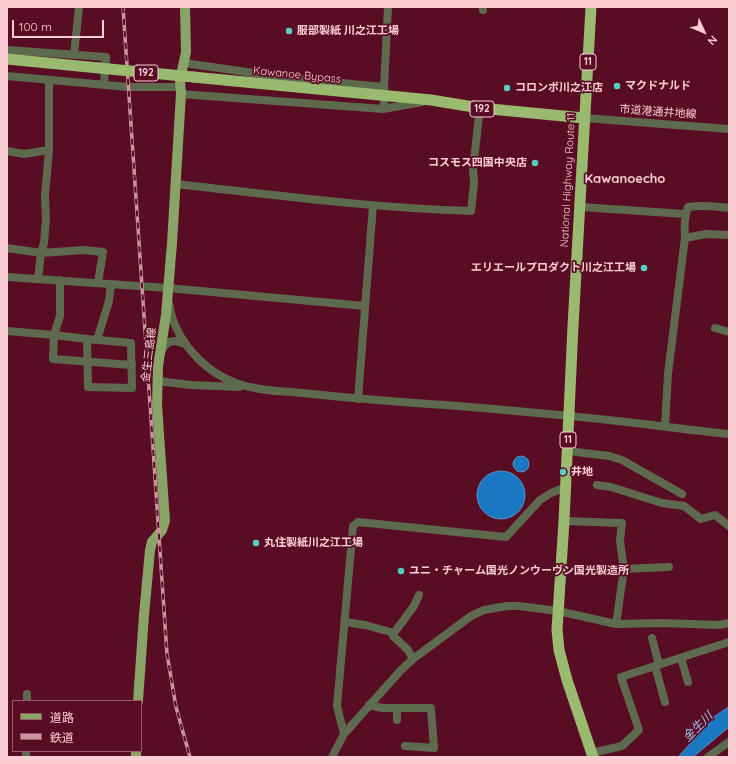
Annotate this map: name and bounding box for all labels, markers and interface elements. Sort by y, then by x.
scale bar [14,12,106,38]
north arrow [684,12,724,52]
text: 100 m [19,19,52,34]
place label: 服部製紙 川之江工場 [297,24,399,38]
marker: 服部製紙 川之江工場 [284,26,294,36]
text: N [705,33,720,48]
road number: 11 [580,54,596,70]
street label: Kawanoe Bypass [252,64,342,86]
road number: 192 [134,65,158,81]
place label: マクドナルド [625,79,691,93]
place label: コロンボ川之江店 [515,81,603,95]
marker: マクドナルド [612,81,622,91]
marker: コロンボ川之江店 [502,83,512,93]
road number: 192 [470,101,494,117]
street label: 市道港通井地線 [619,103,697,121]
street label: National Highway Route 11 [558,112,578,248]
place label: コスモス四国中央店 [428,156,527,170]
marker: コスモス四国中央店 [530,158,540,168]
district label: Kawanoecho [585,171,665,187]
place label: エリエールプロダクト川之江工場 [471,261,636,275]
marker: エリエールプロダクト川之江工場 [639,263,649,273]
street label: 金生三島線 [139,327,159,383]
road number: 11 [560,432,576,448]
place label: 井地 [571,465,593,479]
marker: 井地 [558,467,568,477]
place label: 丸住製紙川之江工場 [264,536,363,550]
marker: 丸住製紙川之江工場 [251,538,261,548]
place label: ユニ・チャーム国光ノンウーヴン国光製造所 [409,564,629,578]
marker: ユニ・チャーム国光ノンウーヴン国光製造所 [396,566,406,576]
legend [12,700,142,752]
water label: 金生川 [680,709,716,745]
text: 道路 [50,710,74,725]
text: 鉄道 [50,730,74,745]

